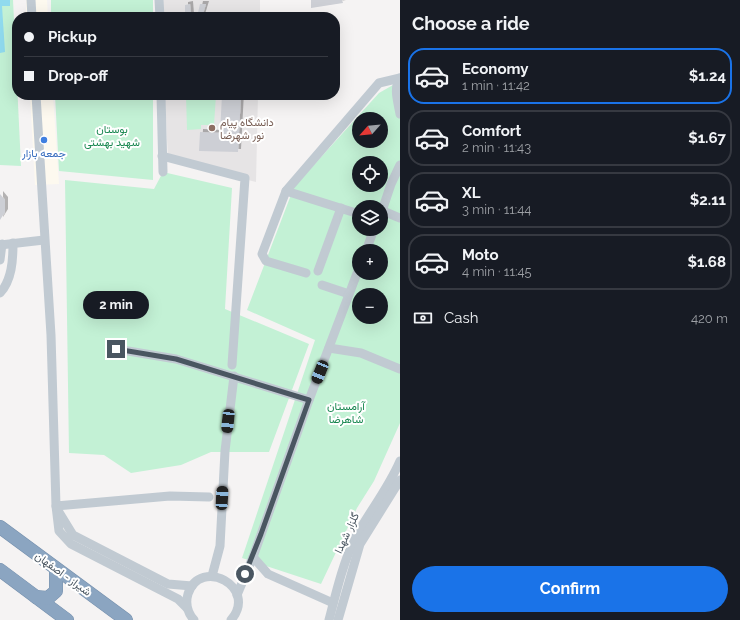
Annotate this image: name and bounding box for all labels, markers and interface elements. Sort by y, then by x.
text: Choose a ride [412,13,530,34]
text: Pickup [48,28,97,46]
icon: car [414,58,450,94]
text: Economy [462,60,529,78]
text: Drop-off [48,67,108,85]
text: $1.24 [689,67,726,85]
text: 1 min · 11:42 [462,78,530,93]
north arrow [352,112,388,148]
map controls [352,112,388,324]
place label: دانشگاه پیام نور شهرضا [220,116,274,142]
icon: car [414,120,450,156]
text: Comfort [462,122,521,140]
park label: بوستان شهید بهشتی [84,123,140,149]
marker: دانشگاه پیام نور شهرضا [207,123,217,133]
text: $1.67 [688,129,726,147]
marker: جمعه بازار [39,135,49,145]
text: 2 min · 11:43 [462,140,531,155]
place label: جمعه بازار [21,147,66,160]
button: locate [352,156,388,192]
icon: car [414,182,450,218]
text: XL [462,184,480,202]
text: $2.11 [690,191,726,209]
button: layers [352,200,388,236]
text: 3 min · 11:44 [462,202,531,217]
button: + [352,244,388,280]
icon: car [414,244,450,280]
text: Moto [462,246,499,264]
text: $1.68 [688,253,726,271]
text: 4 min · 11:45 [462,264,532,279]
button: − [352,288,388,324]
callout: 2 min [83,291,149,319]
text: 2 min [99,297,133,312]
icon: cash [412,307,434,329]
text: Cash [444,309,478,327]
text: 420 m [691,311,728,326]
route end [107,340,125,358]
car [310,359,330,385]
park label: آرامستان شاهرضا [327,400,366,426]
car [221,408,235,434]
car [215,486,229,510]
street label: گلزار شهدا [332,510,362,555]
street label: شیراز - اصفهان [32,549,94,599]
route start [236,565,254,583]
button: Confirm [412,566,728,612]

